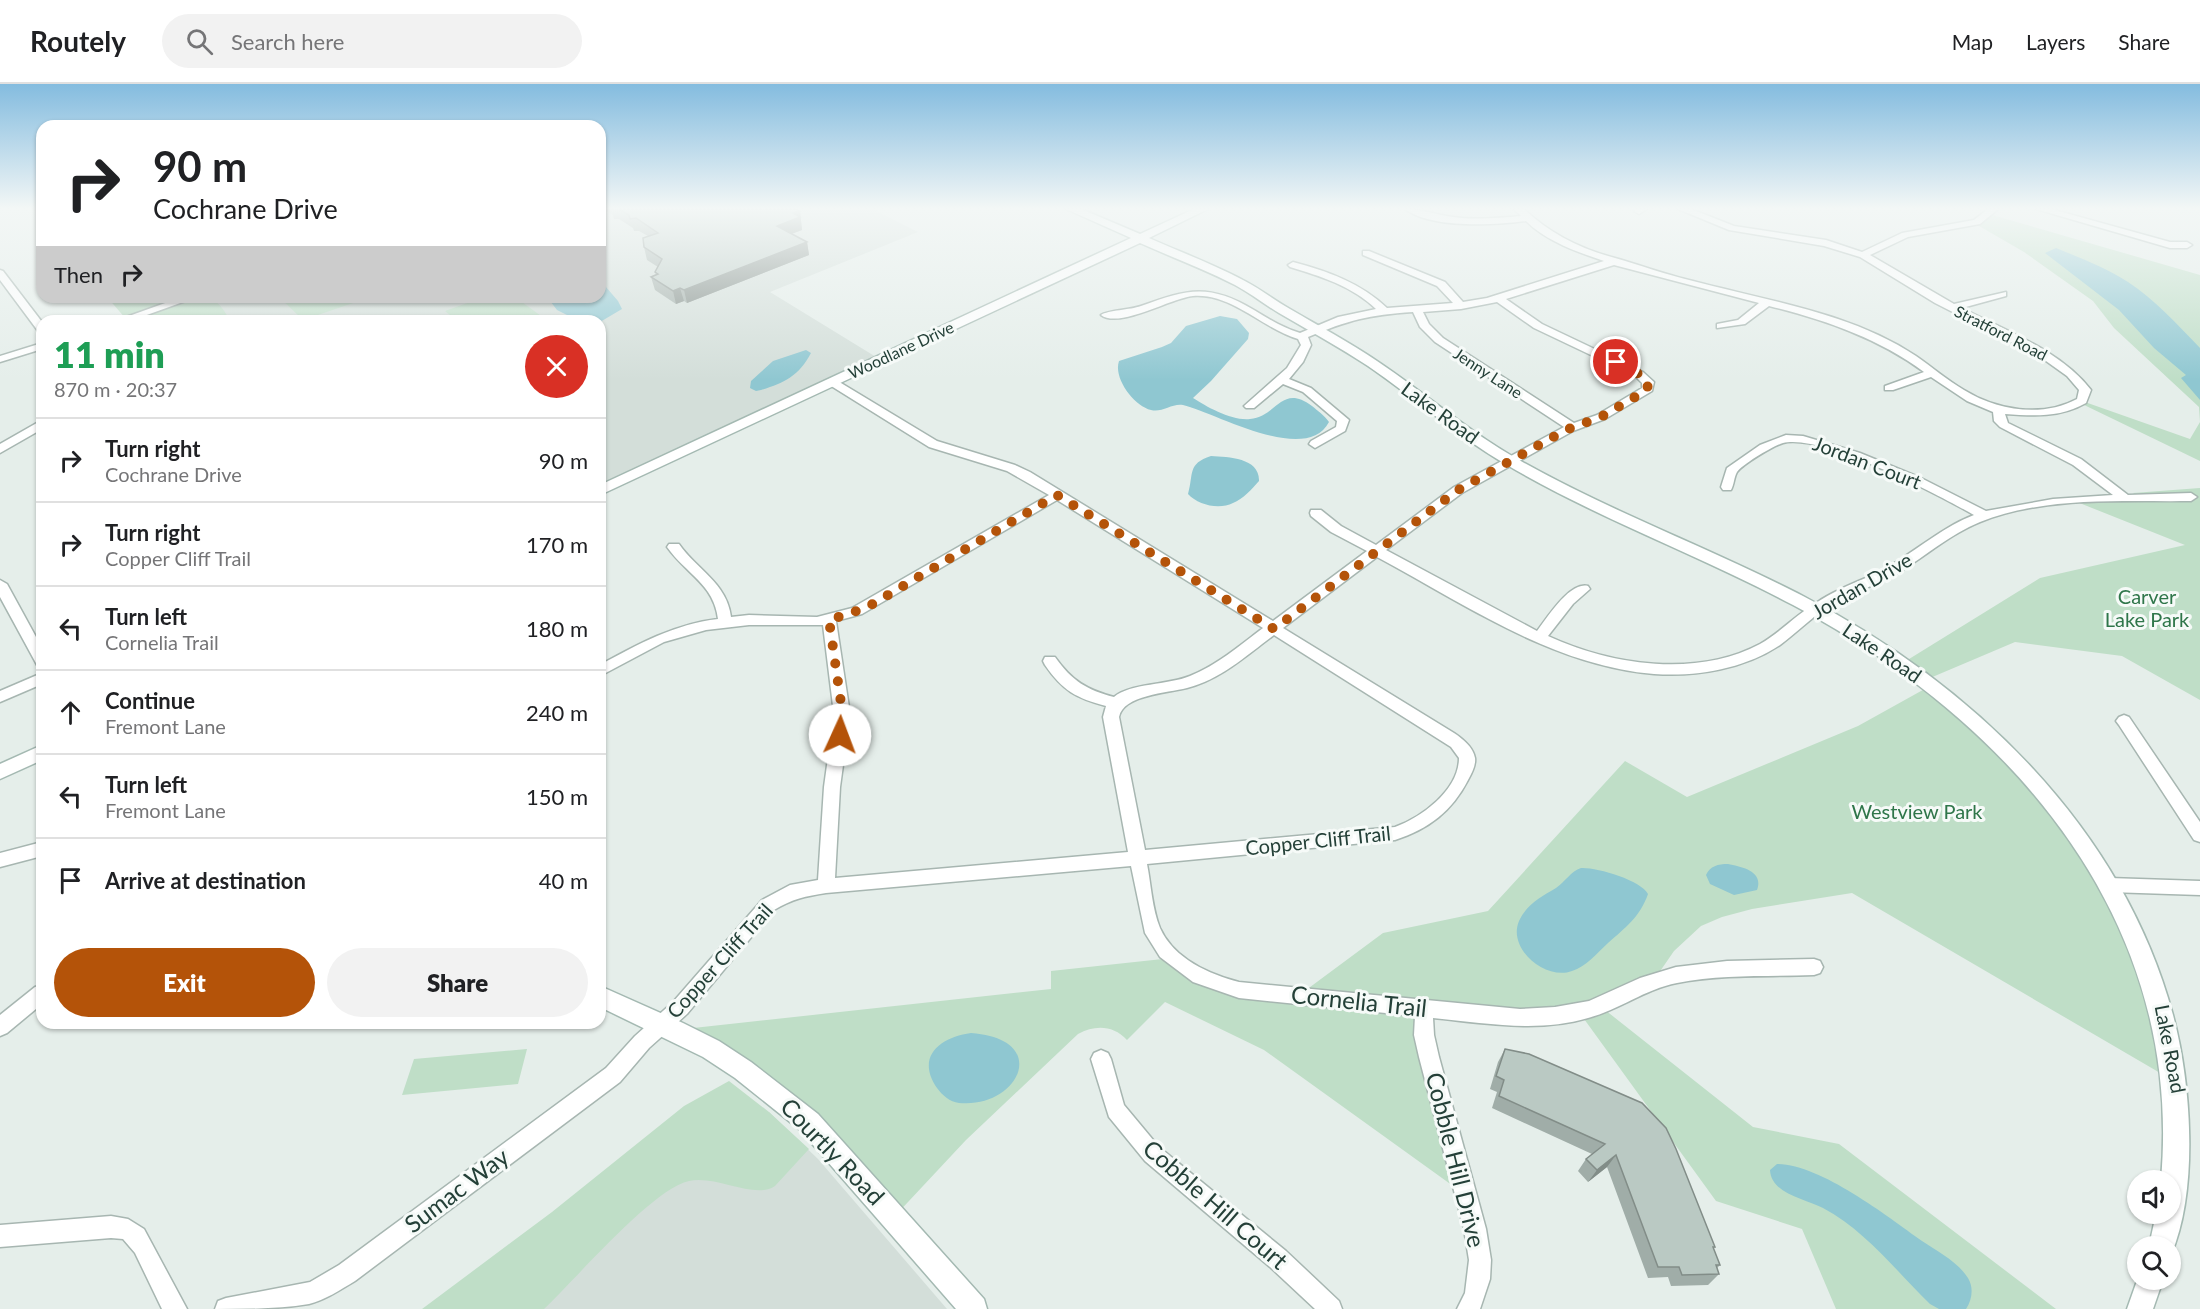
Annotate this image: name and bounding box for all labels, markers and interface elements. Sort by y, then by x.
search box [162,14,582,68]
text: Routely [30,24,126,58]
icon: search [183,25,216,58]
text: Search here [231,28,344,55]
text: Map [1952,29,1993,54]
text: Layers [2026,29,2085,54]
text: Share [2118,29,2170,54]
text: 90 m [153,141,247,191]
icon: right [54,144,132,222]
text: Cochrane Drive [153,192,338,225]
icon: right [115,258,148,291]
text: Then [54,261,103,288]
street label: Stratford Road [1952,301,2051,364]
street label: Woodlane Drive [845,317,957,382]
text: 11 min [54,332,165,376]
button: close [525,335,588,398]
pin [1590,336,1641,387]
street label: Jenny Lane [1450,343,1526,402]
icon: arrive [1599,345,1632,378]
street label: Lake Road [1397,376,1484,448]
text: 870 m · 20:37 [54,377,177,401]
street label: Jordan Court [1810,430,1925,494]
text: Turn right [105,435,200,462]
icon: right [54,444,87,477]
text: 90 m [539,447,588,474]
text: Cochrane Drive [105,462,242,486]
text: Turn right [105,519,200,546]
icon: right [54,528,87,561]
text: 170 m [526,531,588,558]
text: Copper Cliff Trail [105,546,251,570]
street label: Jordan Drive [1807,547,1916,623]
park label: Carver Lake Park [2105,584,2190,631]
text: Turn left [105,603,187,630]
icon: left [54,612,87,645]
text: 180 m [526,615,588,642]
street label: Lake Road [1839,617,1927,687]
text: Cornelia Trail [105,630,219,654]
text: Continue [105,687,195,714]
icon: ahead [54,696,87,729]
text: 240 m [526,699,588,726]
position arrow [808,703,872,767]
text: Fremont Lane [105,714,226,738]
text: Turn left [105,771,187,798]
icon: left [54,780,87,813]
text: 150 m [526,783,588,810]
text: Fremont Lane [105,798,226,822]
park label: Westview Park [1851,799,1983,823]
street label: Copper Cliff Trail [1244,820,1392,860]
icon: arrive [54,864,87,897]
text: Arrive at destination [105,867,306,894]
text: 40 m [539,867,588,894]
street label: Copper Cliff Trail [661,898,777,1023]
button: Exit [54,948,315,1017]
button: Share [327,948,588,1017]
street label: Cornelia Trail [1290,979,1429,1022]
street label: Lake Road [2151,1002,2191,1095]
street label: Cobble Hill Drive [1421,1069,1492,1250]
street label: Courtly Road [775,1092,891,1210]
street label: Cobble Hill Court [1138,1133,1295,1275]
street label: Sumac Way [398,1141,514,1238]
map controls [2127,1170,2181,1290]
button: sound [2127,1170,2181,1224]
button: search [2127,1236,2181,1290]

